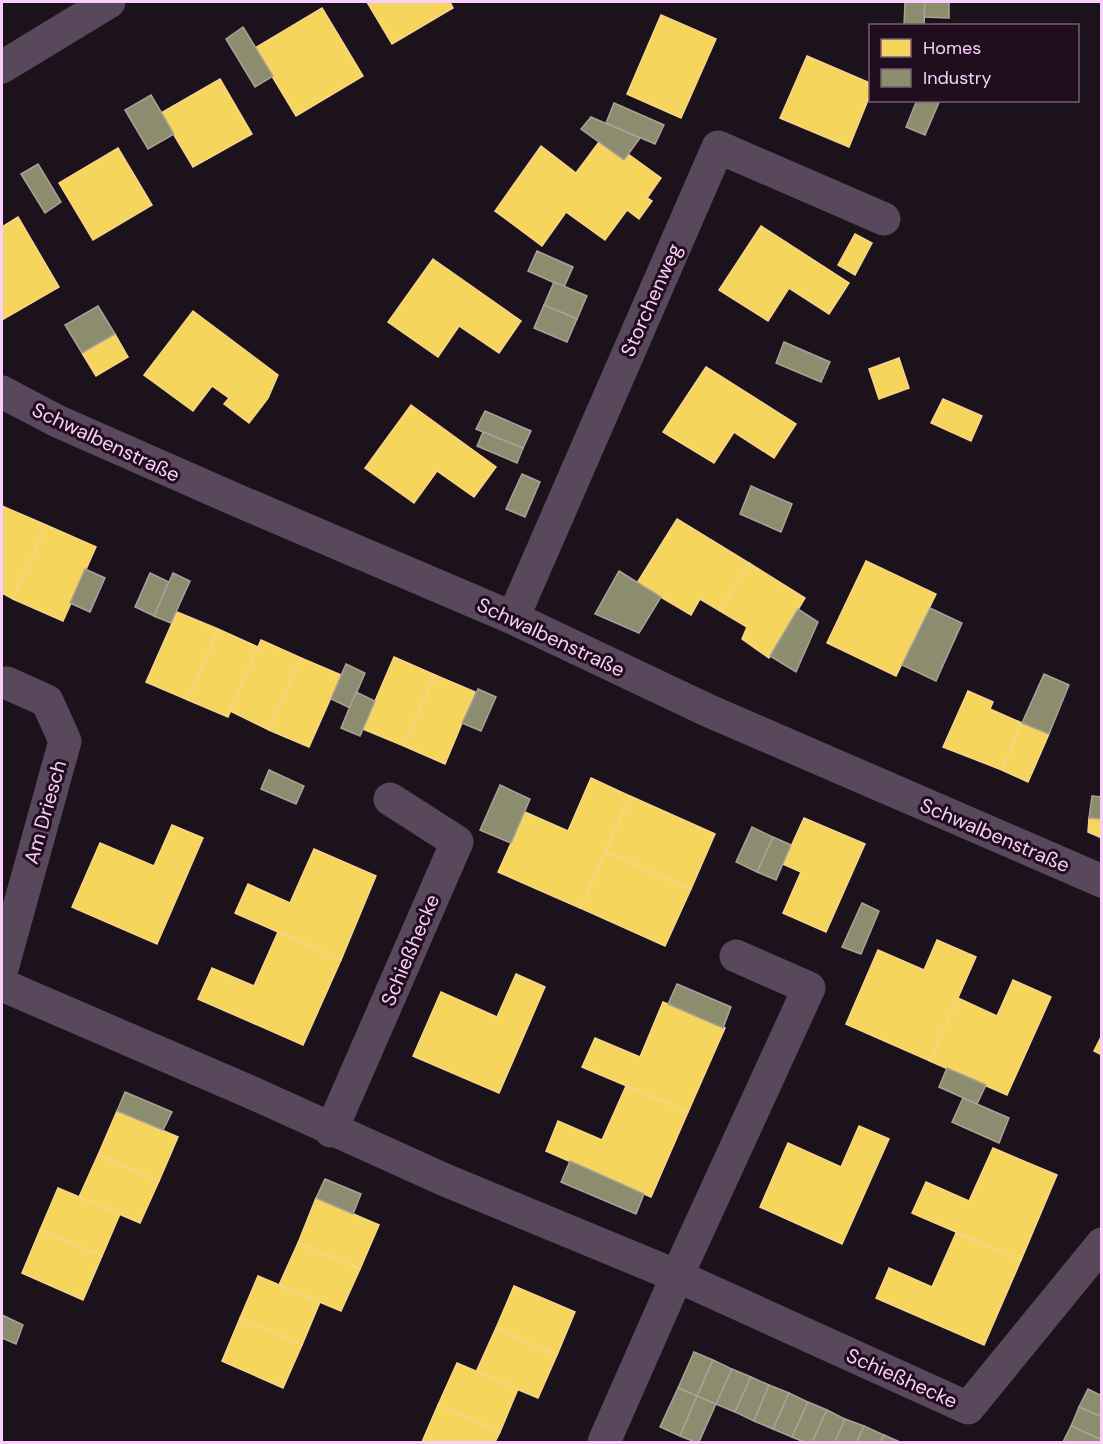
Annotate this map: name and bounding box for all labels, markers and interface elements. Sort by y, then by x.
legend [869,24,1079,102]
text: Homes [923,36,981,60]
text: Industry [923,66,992,90]
street label: Storchenweg [614,239,688,361]
street label: Schwalbenstraße [28,396,184,488]
street label: Schwalbenstraße [473,591,629,683]
street label: Am Driesch [18,757,72,867]
street label: Schwalbenstraße [916,792,1074,878]
street label: Schießhecke [375,890,445,1010]
street label: Schießhecke [842,1342,962,1414]

